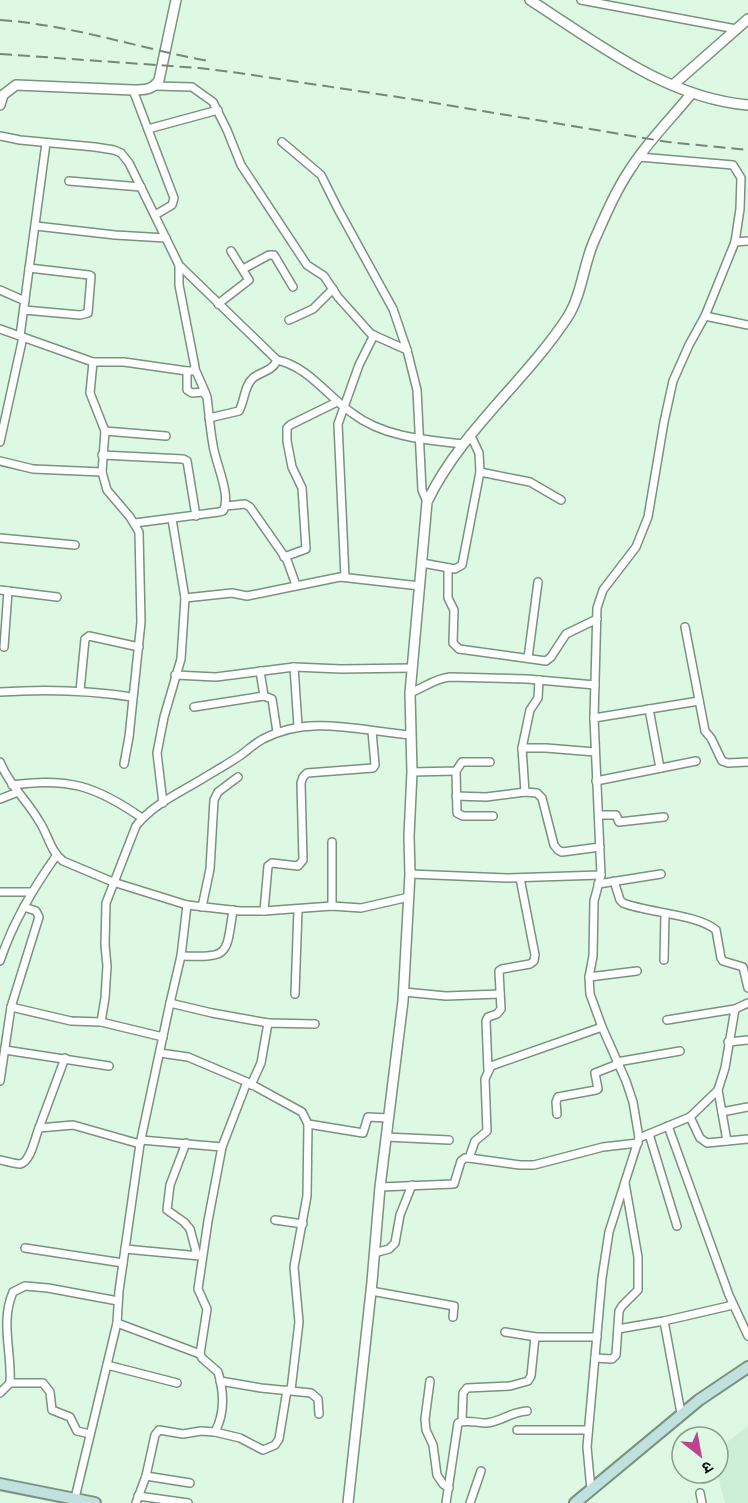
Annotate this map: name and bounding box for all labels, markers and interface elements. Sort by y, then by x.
north arrow [670,1425,730,1485]
text: उ [698,1457,716,1478]

